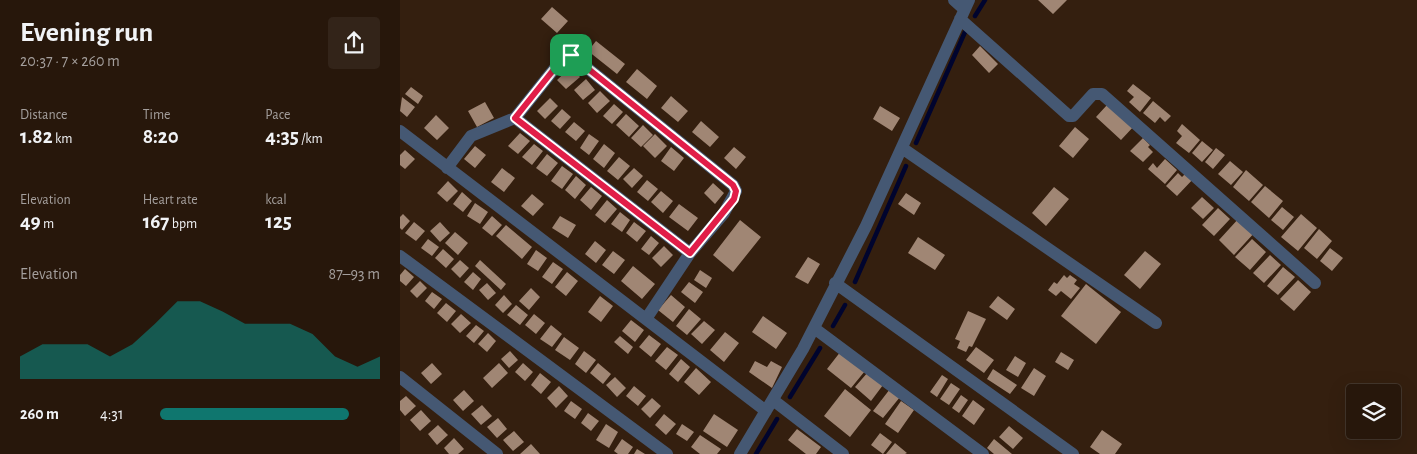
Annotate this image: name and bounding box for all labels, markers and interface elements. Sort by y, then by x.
button: share [328,17,380,69]
text: Evening run [20,19,153,47]
pin [550,34,592,76]
icon: arrive [557,41,585,69]
text: 20:37 · 7 × 260 m [20,53,120,69]
text: Distance [20,108,67,122]
text: Time [143,108,171,122]
text: Pace [265,108,291,122]
text: 1.82 [20,126,53,147]
text: 8:20 [143,126,179,147]
text: 4:35 [265,126,299,147]
text: km [53,132,73,146]
text: /km [299,132,323,146]
text: Elevation [20,193,71,207]
text: Heart rate [143,193,198,207]
text: kcal [265,193,287,207]
text: 49 [20,211,41,232]
text: 167 [143,211,169,232]
text: 125 [265,211,292,232]
text: m [41,217,54,231]
text: bpm [169,217,197,231]
text: Elevation [20,266,78,282]
text: 87–93 m [329,266,380,282]
map controls [1346,384,1401,439]
button: layers [1346,384,1401,439]
text: 260 m [20,406,59,422]
text: 4:31 [100,406,123,422]

